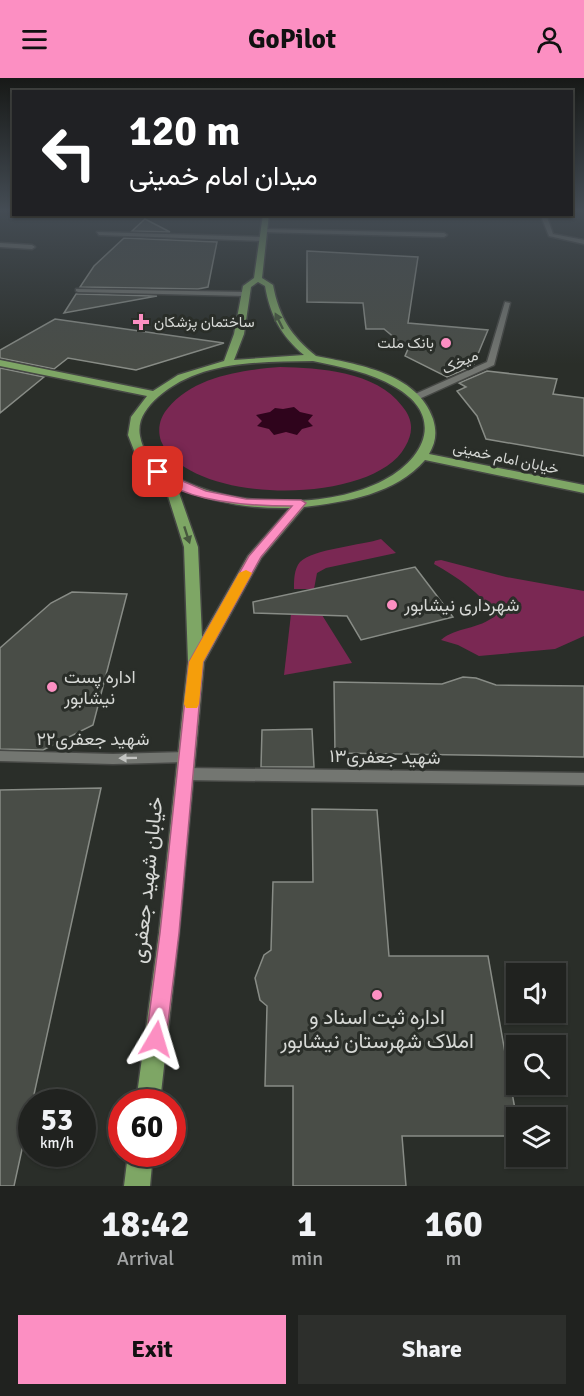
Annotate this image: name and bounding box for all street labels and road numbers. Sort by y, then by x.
street label: میخک [439,346,481,378]
street label: خیابان امام خمینی [451,438,561,479]
street label: شهید جعفری۲۲ [36,728,150,750]
street label: شهید جعفری۱۳ [329,745,441,769]
street label: خیابان شهید جعفری [125,795,169,965]

